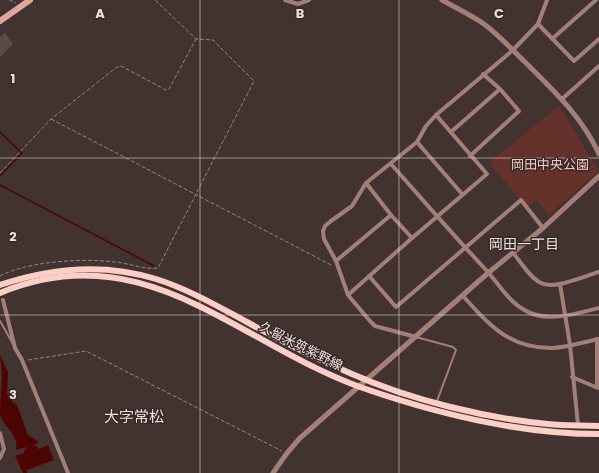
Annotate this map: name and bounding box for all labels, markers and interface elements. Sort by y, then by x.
text: A [95,4,105,23]
text: B [296,4,305,23]
text: C [494,4,504,23]
text: 1 [11,69,15,88]
park label: 岡田中央公園 [511,155,589,174]
text: 2 [9,227,17,246]
district label: 岡田一丁目 [489,234,559,254]
street label: 久留米筑紫野線 [256,317,346,375]
text: 3 [9,385,17,404]
district label: 大字常松 [104,406,164,427]

